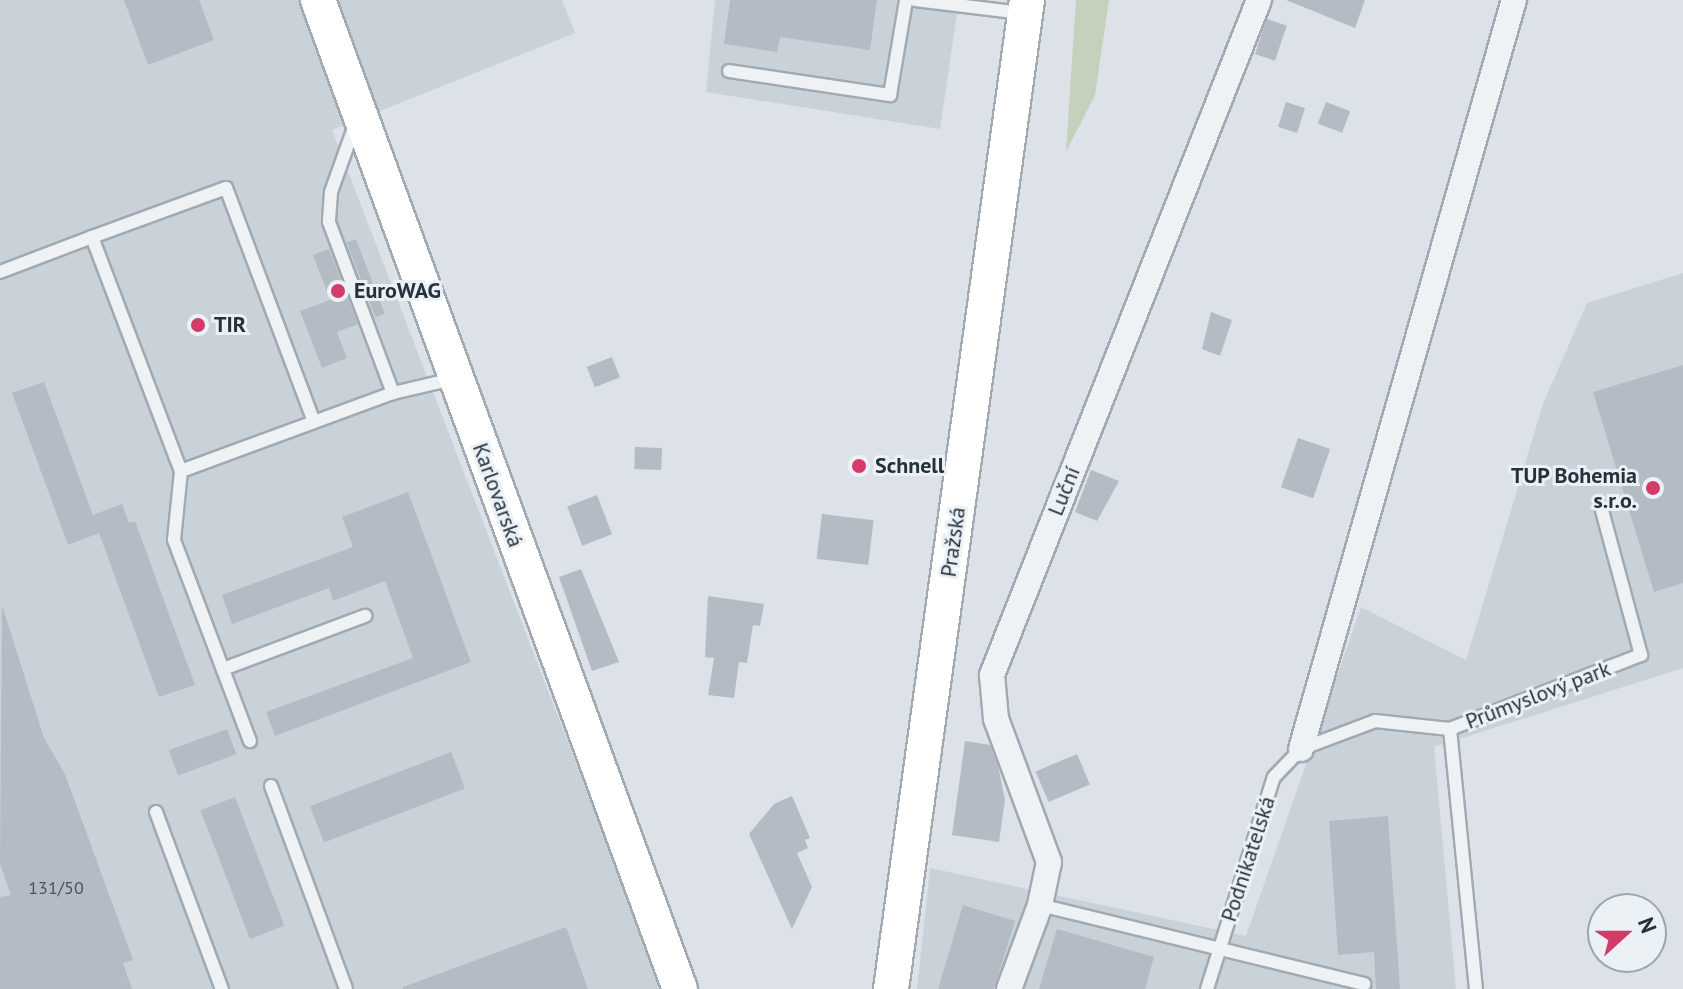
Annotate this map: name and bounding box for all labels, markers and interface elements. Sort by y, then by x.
place label: EuroWAG [354,278,441,304]
marker: EuroWAG [329,282,347,300]
place label: TIR [214,312,246,338]
marker: TIR [189,316,207,334]
street label: Karlovarská [467,439,529,551]
place label: Schnell [875,453,944,479]
marker: Schnell [850,457,868,475]
place label: TUP Bohemia s.r.o. [1510,462,1637,514]
street label: Luční [1042,463,1086,519]
marker: TUP Bohemia s.r.o. [1644,479,1662,497]
street label: Pražská [935,505,971,579]
street label: Průmyslový park [1461,655,1615,735]
street label: Podnikatelská [1215,793,1281,925]
house number: 131/50 [28,877,84,899]
north arrow [1587,893,1667,973]
text: N [1632,913,1663,937]

